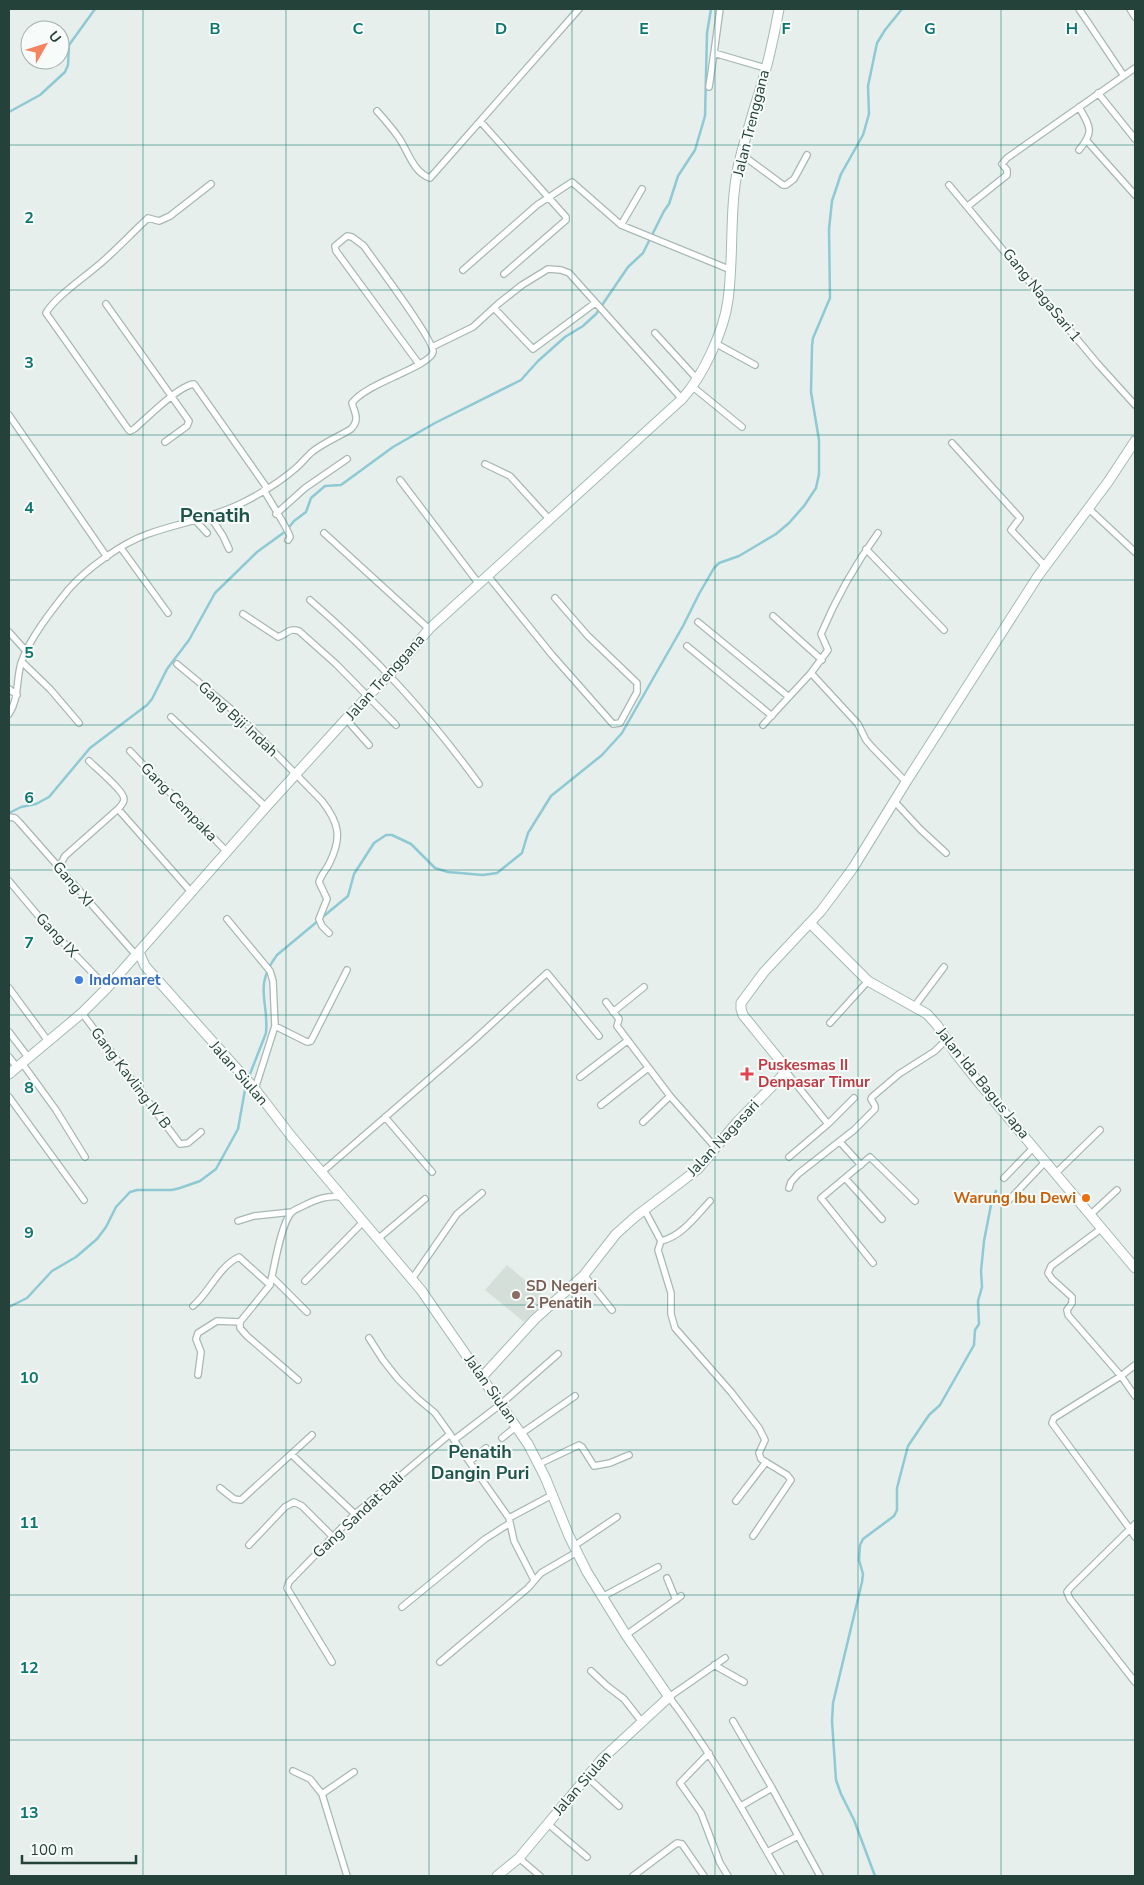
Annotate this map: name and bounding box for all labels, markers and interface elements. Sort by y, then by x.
text: B [209,18,221,40]
text: C [353,18,364,40]
text: D [495,18,507,40]
text: E [639,18,649,40]
text: F [782,18,791,40]
text: G [924,18,936,40]
text: H [1066,18,1078,40]
north arrow [20,20,70,70]
text: U [44,27,65,47]
street label: Jalan Trenggana [728,68,774,179]
text: 2 [24,207,34,229]
street label: Gang NagaSari 1 [998,244,1086,346]
text: 3 [24,352,34,374]
text: 4 [24,497,34,519]
district label: Penatih [180,502,250,529]
street label: Jalan Trenggana [340,630,429,725]
text: 5 [24,642,34,664]
street label: Gang Biji Indah [194,677,282,761]
street label: Gang Cempaka [136,758,222,846]
text: 6 [24,787,34,809]
street label: Gang XI [48,857,98,911]
street label: Gang IX [31,909,83,962]
text: 7 [24,932,34,954]
place label: Indomaret [89,970,161,990]
marker: Indomaret [73,974,85,986]
street label: Jalan Ida Bagus Japa [931,1022,1034,1143]
street label: Gang Kavling IV B [86,1023,176,1133]
street label: Jalan Siulan [205,1036,273,1110]
place label: Puskesmas II Denpasar Timur [758,1055,870,1092]
marker: Puskesmas II Denpasar Timur [740,1067,754,1081]
text: 8 [24,1077,34,1099]
street label: Jalan Nagasari [682,1096,764,1181]
place label: Warung Ibu Dewi [954,1188,1076,1208]
marker: Warung Ibu Dewi [1080,1192,1092,1204]
text: 9 [24,1222,34,1244]
place label: SD Negeri 2 Penatih [526,1276,597,1313]
marker: SD Negeri 2 Penatih [510,1289,522,1301]
street label: Jalan Siulan [459,1350,522,1427]
text: 10 [19,1367,39,1389]
district label: Penatih Dangin Puri [431,1440,529,1485]
street label: Gang Sandat Bali [308,1468,408,1562]
text: 11 [19,1512,39,1534]
text: 12 [19,1657,39,1679]
street label: Jalan Siulan [548,1746,616,1820]
text: 13 [19,1802,39,1824]
scale bar [22,1832,136,1864]
text: 100 m [30,1840,74,1860]

